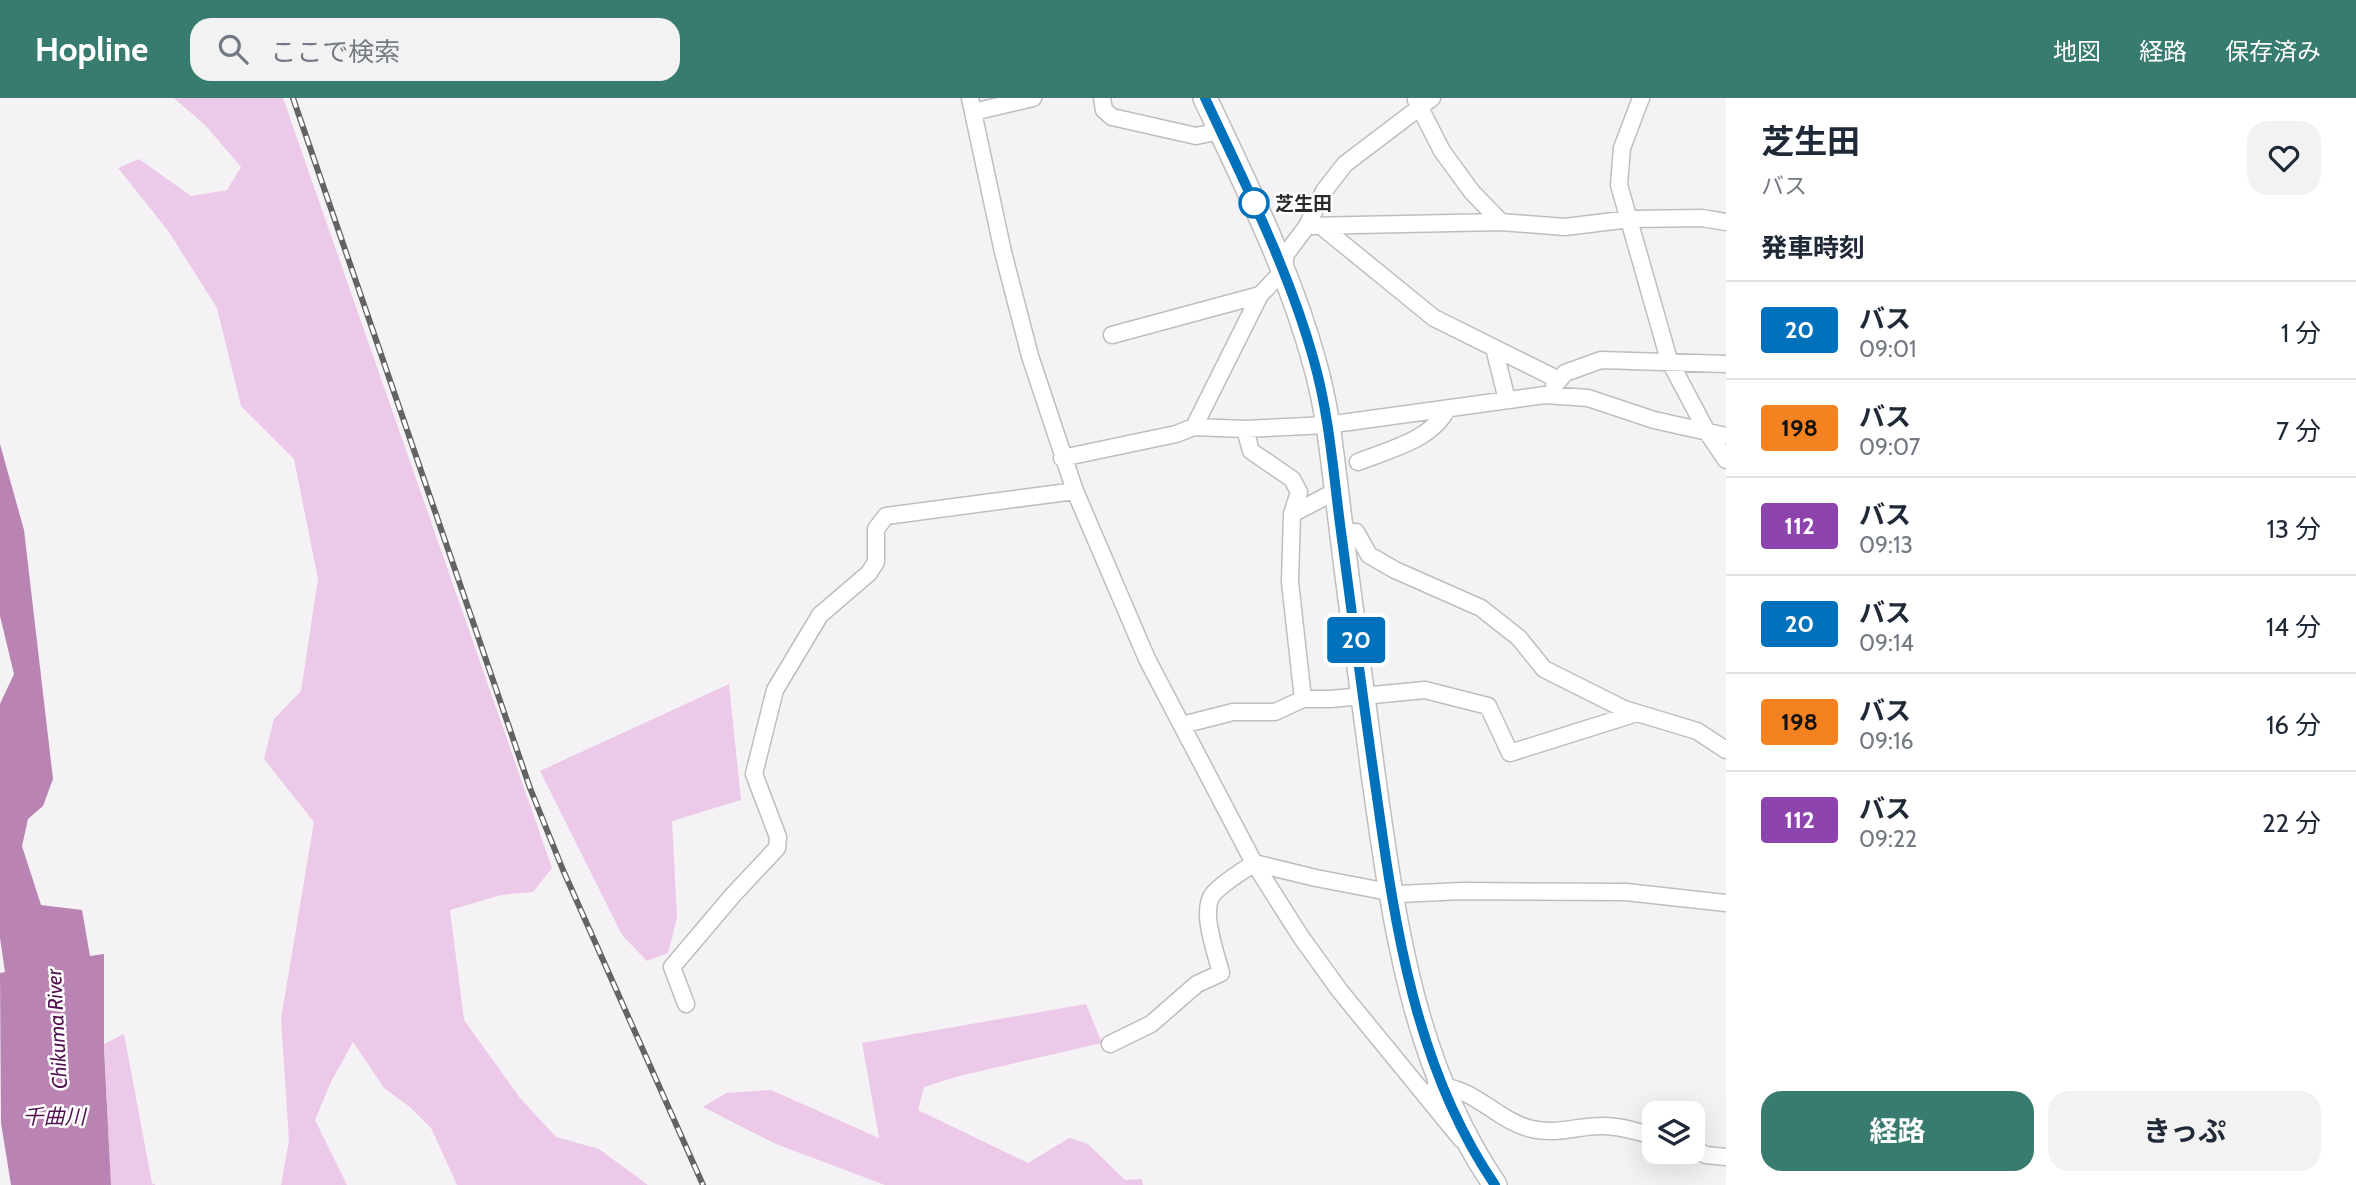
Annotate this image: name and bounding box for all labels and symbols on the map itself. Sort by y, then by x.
marker: 芝生田 [1239,188,1269,218]
place label: 芝生田 [1275,192,1332,215]
line badge: 20 [1324,617,1388,663]
water label: Chikuma River [41,967,72,1090]
water label: 千曲川 [23,1104,87,1129]

